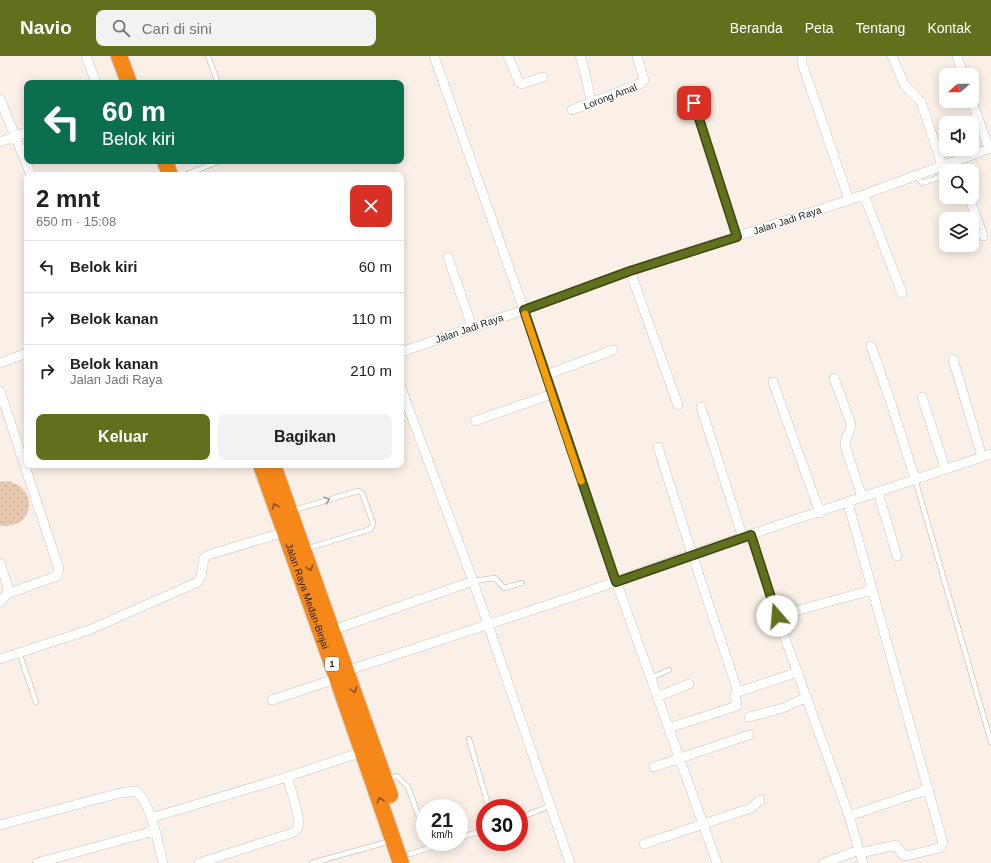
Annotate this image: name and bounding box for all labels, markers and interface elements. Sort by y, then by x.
search box [96,10,376,46]
text: Navio [20,17,72,38]
icon: search [110,17,132,39]
text: Cari di sini [142,20,212,37]
text: Beranda [730,20,783,36]
text: Peta [805,20,834,36]
text: Tentang [856,20,905,36]
text: Kontak [927,20,971,36]
north arrow [939,68,979,108]
map controls [939,68,979,252]
street label: Lorong Amal [582,81,638,112]
pin [677,86,711,120]
icon: arrive [683,92,705,114]
icon: left [36,96,88,148]
text: 60 m [102,96,166,127]
button: sound [939,116,979,156]
text: Belok kiri [102,129,175,149]
button: search [939,164,979,204]
text: 2 mnt [36,185,100,212]
button: close [350,185,392,227]
street label: Jalan Jadi Raya [752,204,823,237]
button: layers [939,212,979,252]
text: 650 m · 15:08 [36,214,116,229]
icon: left [36,256,58,278]
text: Belok kiri [70,258,138,275]
text: 60 m [359,258,392,275]
icon: right [36,308,58,330]
text: Belok kanan [70,310,158,327]
text: 110 m [351,310,392,327]
street label: Jalan Jadi Raya [434,312,505,345]
text: Belok kanan [70,355,158,372]
icon: right [36,360,58,382]
text: 210 m [350,362,392,379]
text: Jalan Jadi Raya [70,372,163,387]
button: Keluar [36,414,210,460]
button: Bagikan [218,414,392,460]
one-way arrow [323,496,330,505]
one-way arrow [271,502,280,509]
street label: Jalan Raya Medan-Binjai [283,542,331,650]
one-way arrow [305,564,313,571]
position arrow [756,595,798,637]
road number: 1 [325,657,339,671]
one-way arrow [349,686,357,693]
one-way arrow [376,796,384,803]
speed limit sign: 30 [476,799,528,851]
text: 21 [431,809,453,831]
text: km/h [431,829,453,840]

